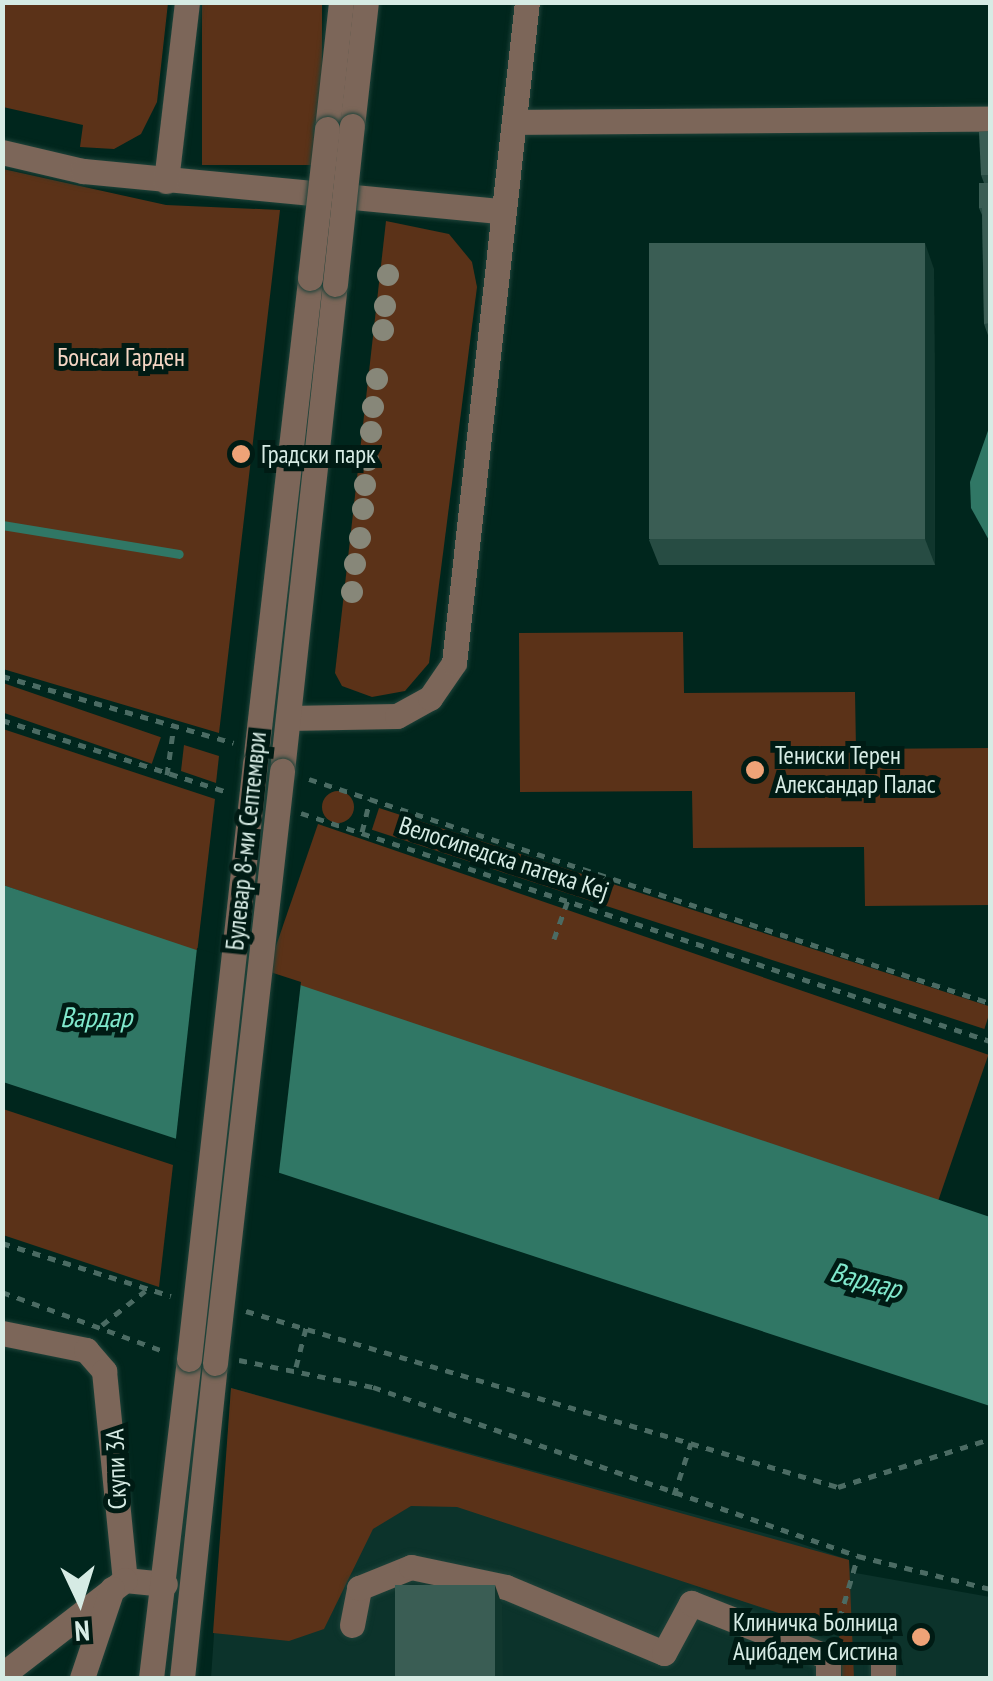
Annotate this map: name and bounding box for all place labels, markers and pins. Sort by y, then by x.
place label: Градски парк [261,439,376,469]
marker: Градски парк [230,443,252,465]
place label: Тениски Терен Александар Палас [775,741,936,800]
marker: Тениски Терен Александар Палас [744,759,766,781]
place label: Клиничка Болница Аџибадем Систина [733,1608,898,1667]
marker: Клиничка Болница Аџибадем Систина [908,1624,934,1650]

